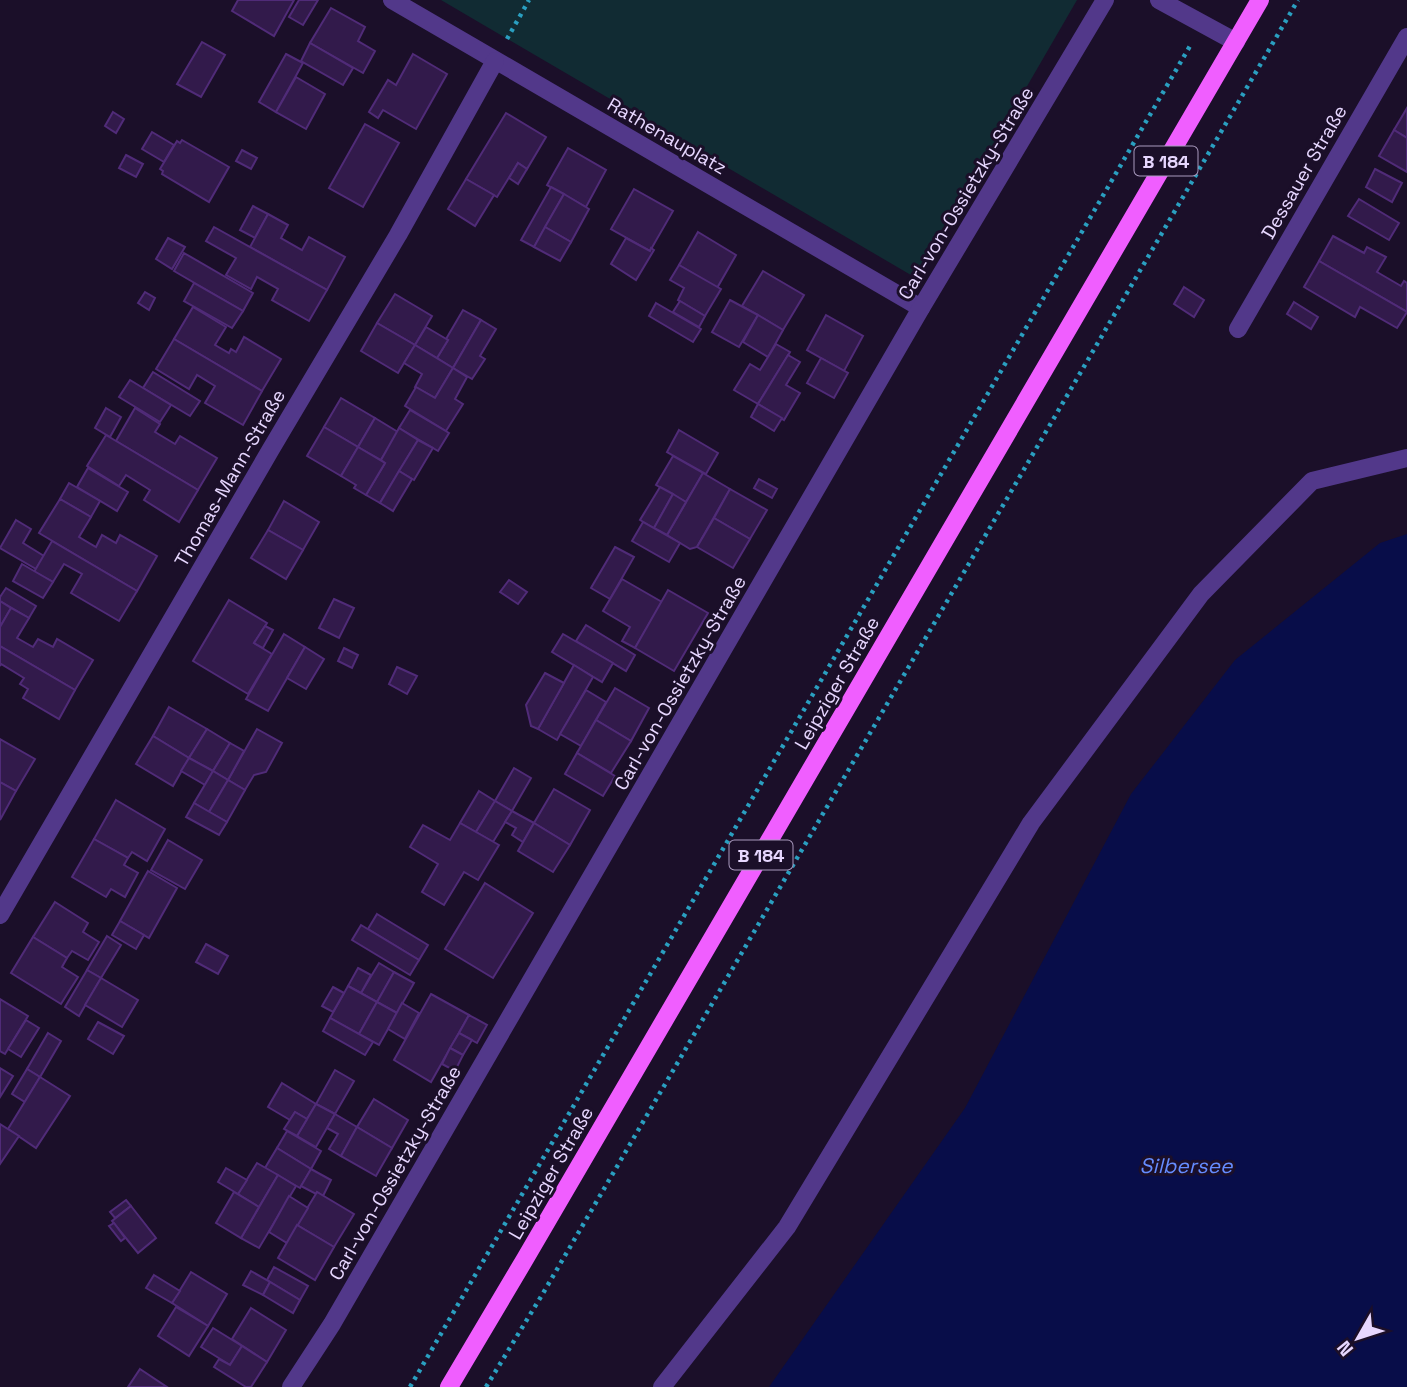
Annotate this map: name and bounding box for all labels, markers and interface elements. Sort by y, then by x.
street label: Carl-von-Ossietzky-Straße [892,82,1040,304]
street label: Rathenauplatz [603,92,731,180]
street label: Dessauer Straße [1255,100,1353,244]
road number: B 184 [1134,146,1198,176]
street label: Thomas-Mann-Straße [169,385,291,571]
street label: Carl-von-Ossietzky-Straße [608,571,752,795]
street label: Leipziger Straße [789,612,885,754]
road number: B 184 [730,840,792,870]
street label: Carl-von-Ossietzky-Straße [323,1061,467,1285]
street label: Leipziger Straße [503,1102,599,1244]
water label: Silbersee [1140,1152,1234,1179]
north arrow [1323,1303,1393,1373]
text: N [1331,1336,1359,1361]

